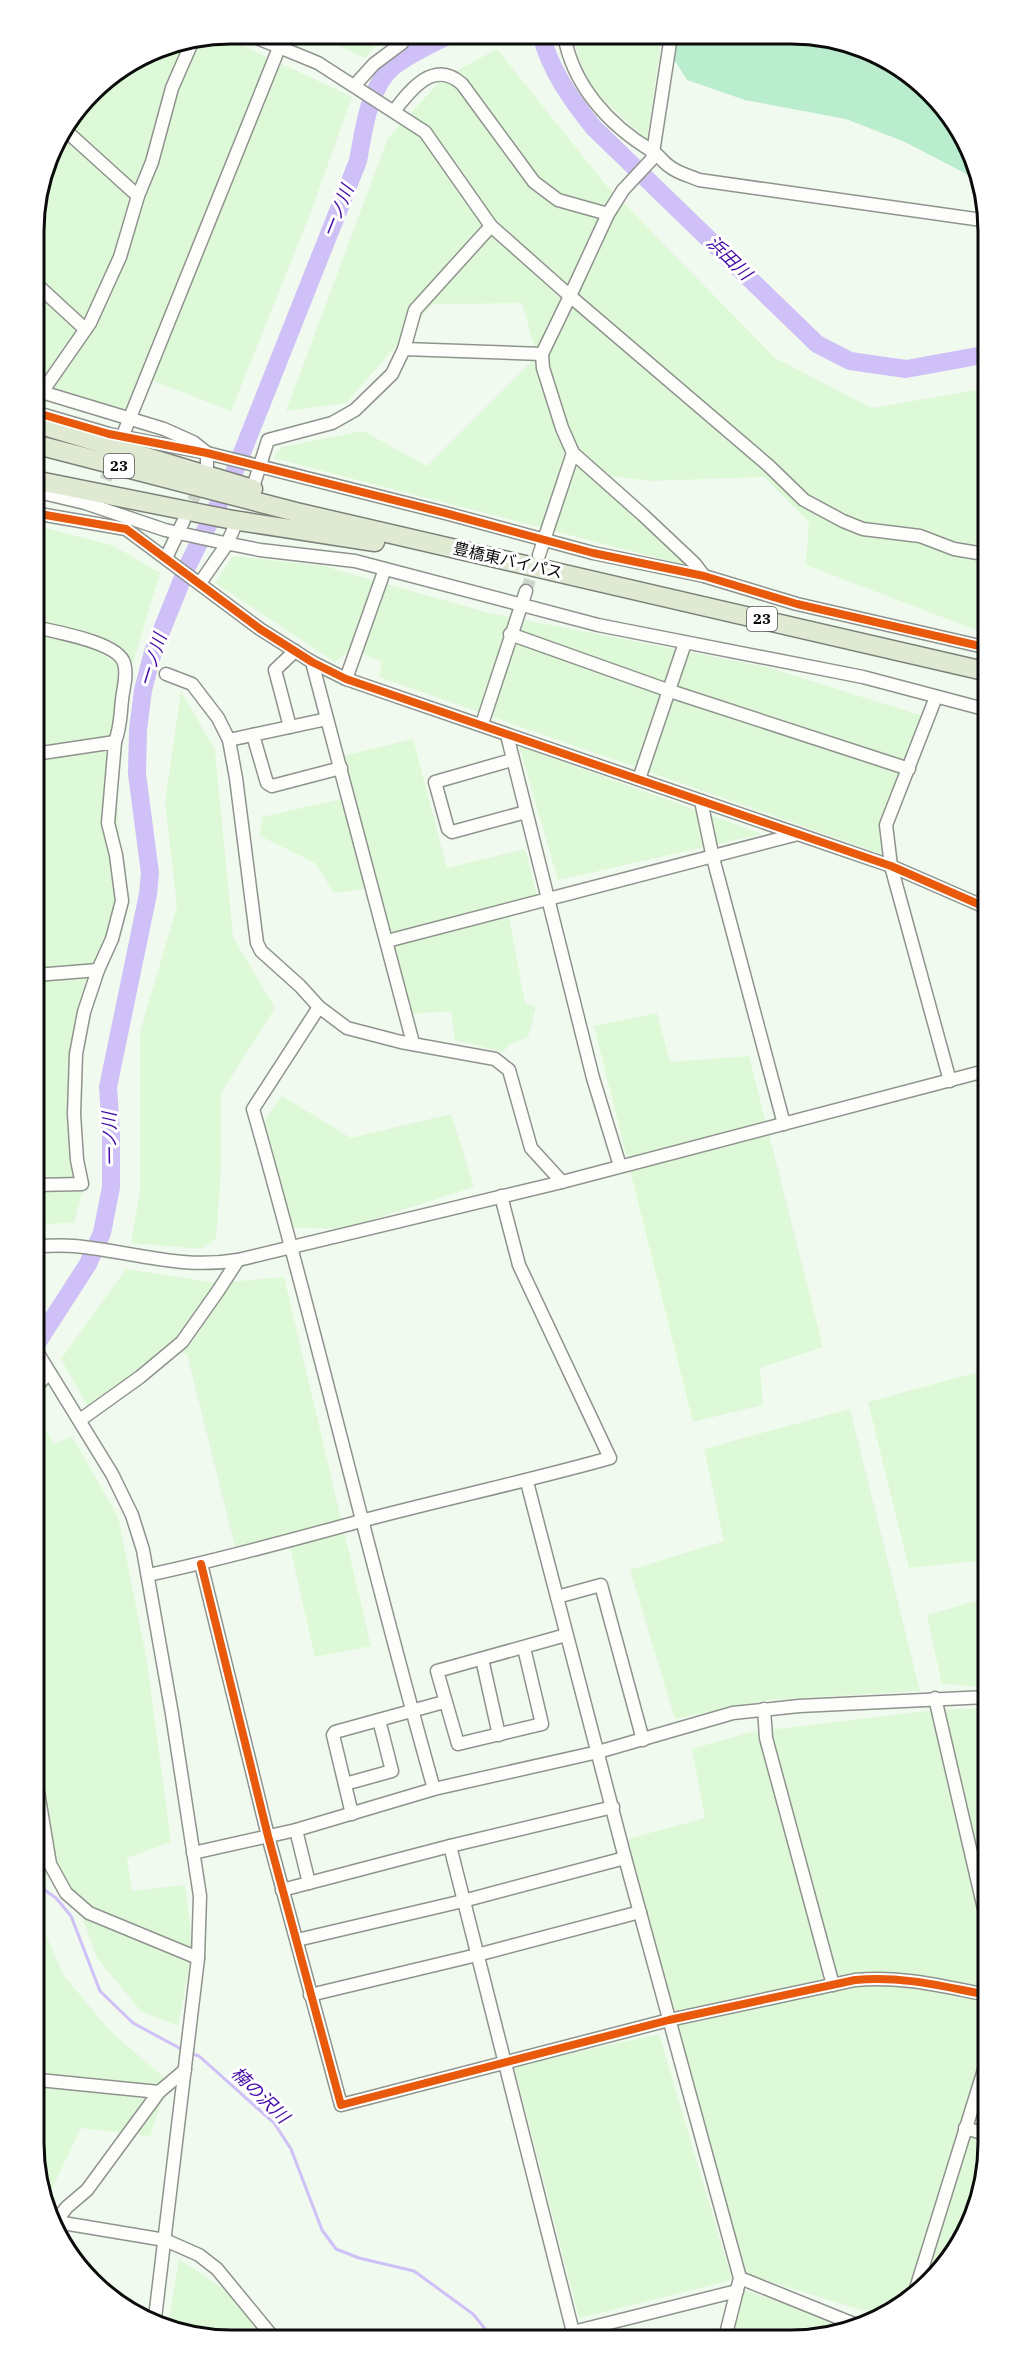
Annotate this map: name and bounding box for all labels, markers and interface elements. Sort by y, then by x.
water label: 一ノ川 [317,180,359,240]
water label: 浜田川 [702,231,758,286]
road number: 23 [104,454,134,478]
street label: 豊橋東バイパス [451,538,565,582]
road number: 23 [747,607,777,631]
water label: 一ノ川 [134,629,172,689]
water label: 一ノ川 [97,1110,121,1166]
water label: 楠の沢川 [226,2061,296,2129]

